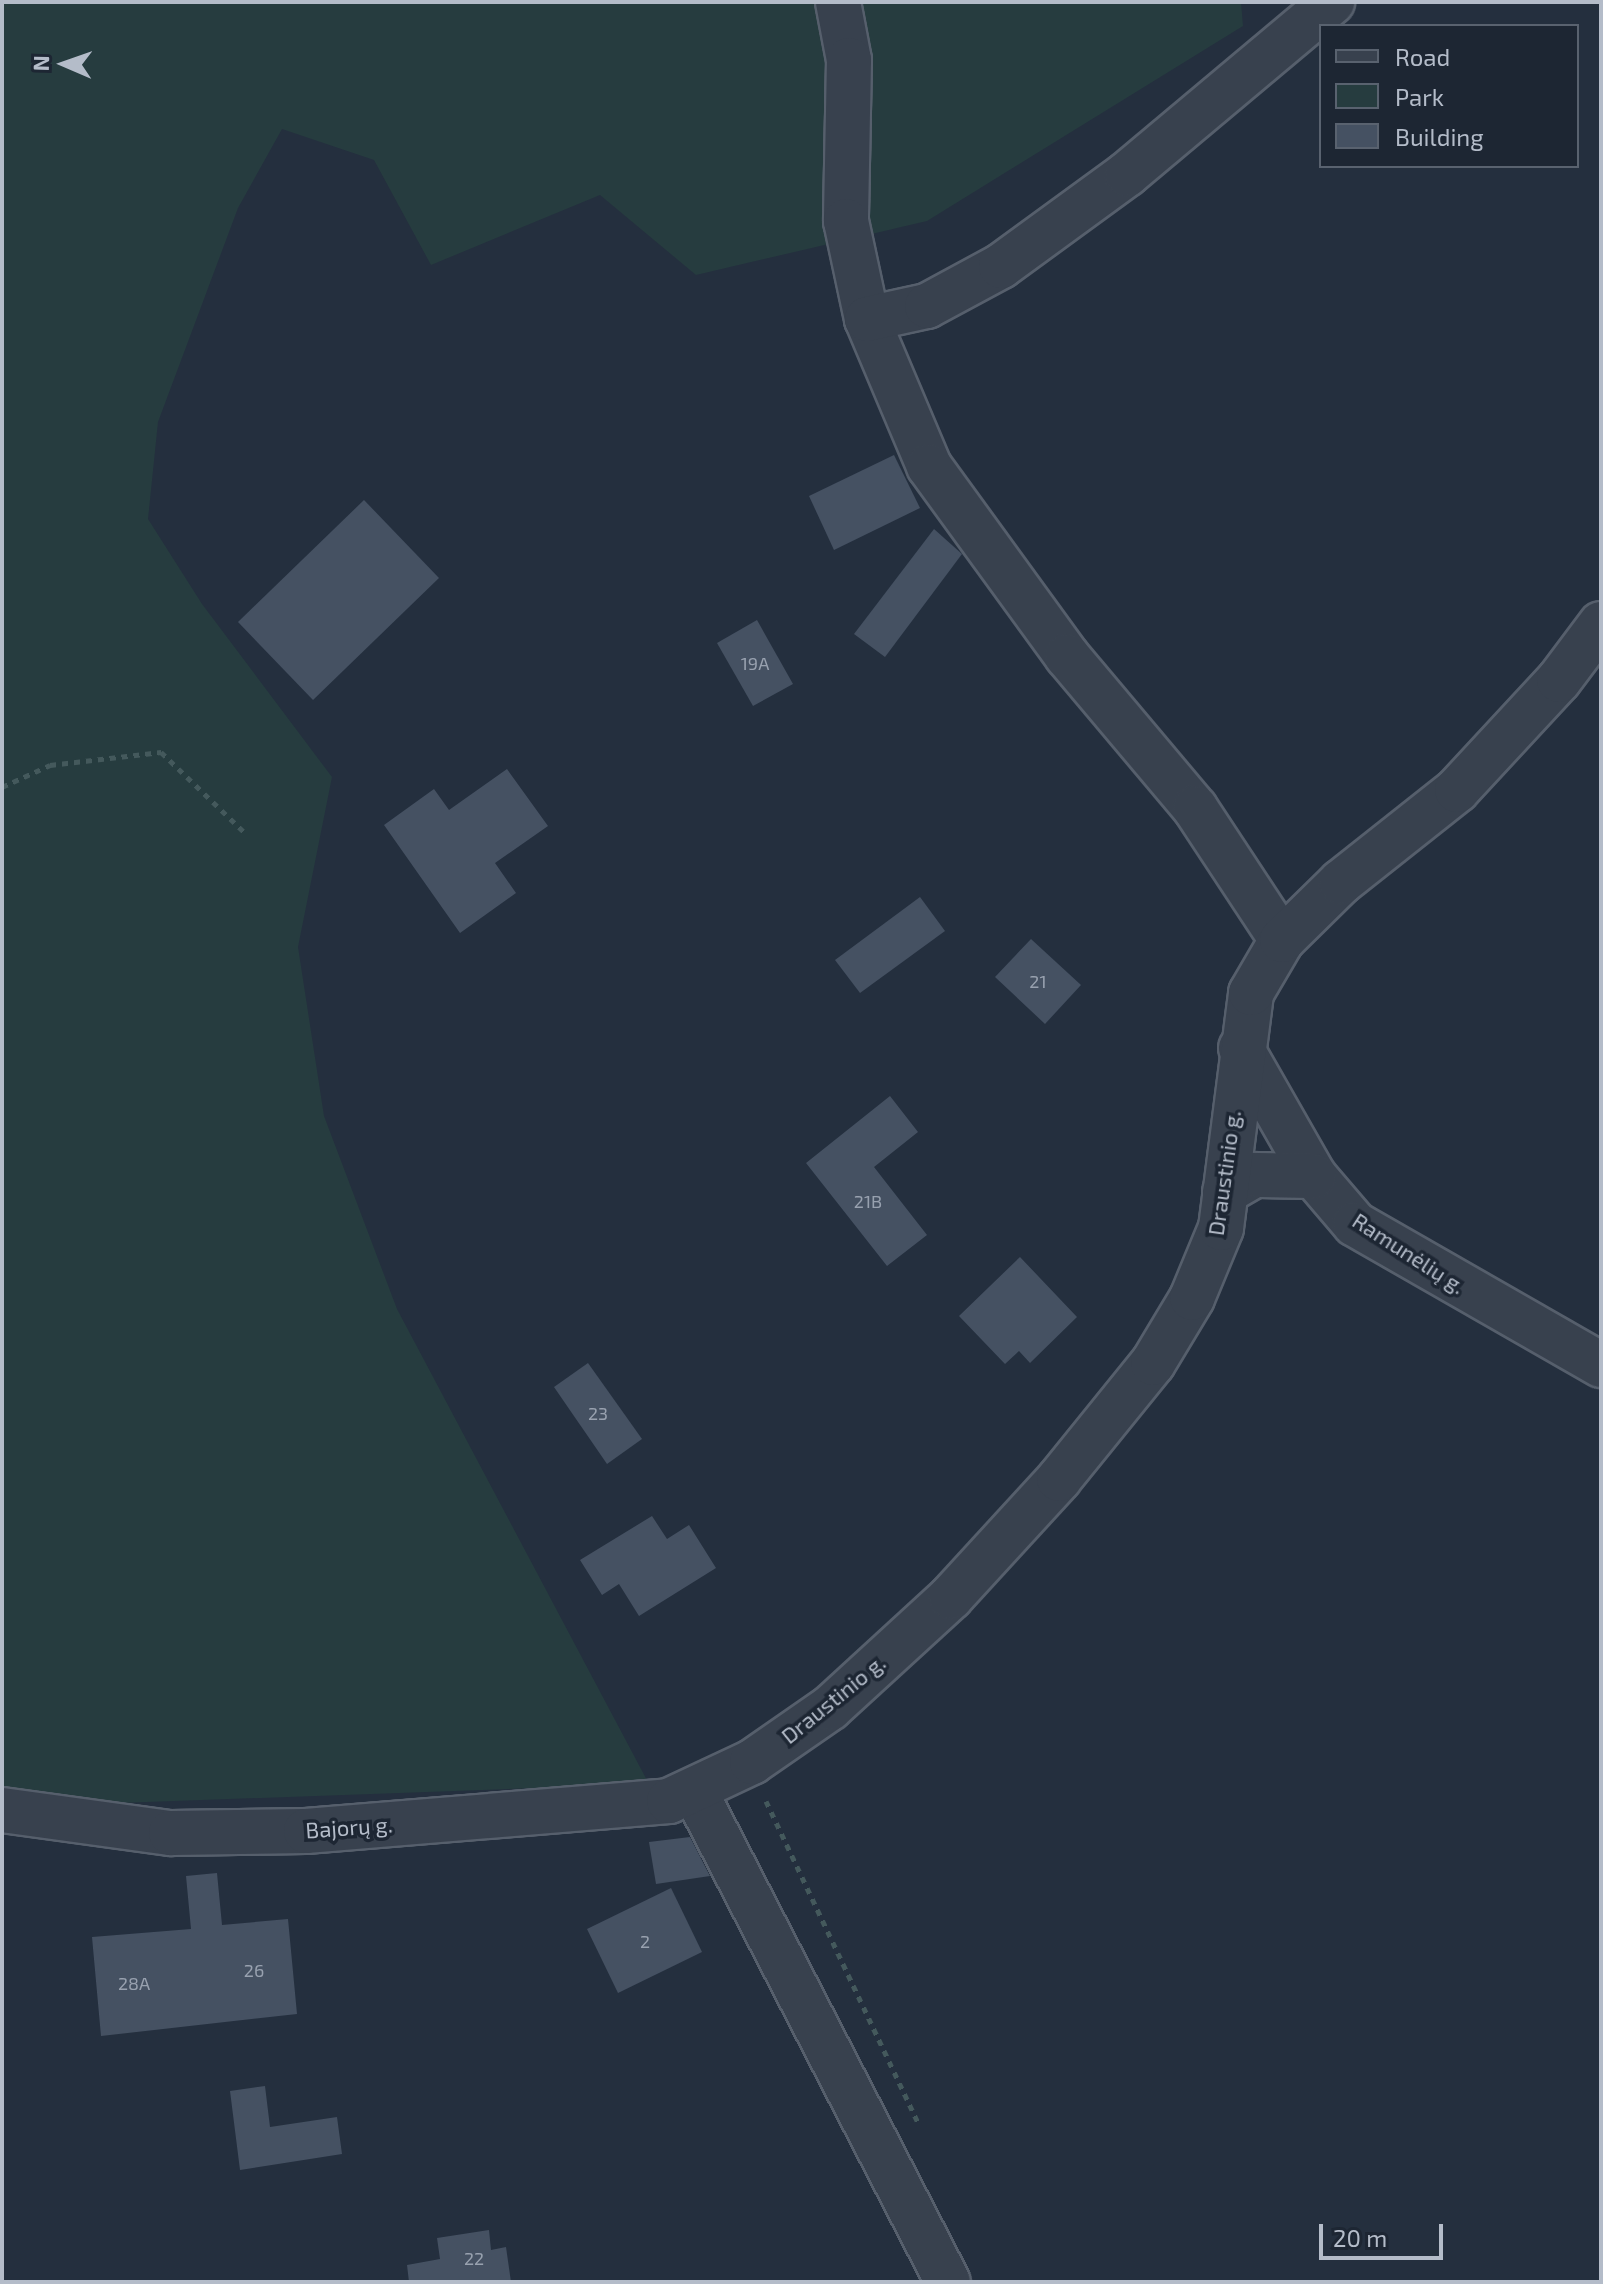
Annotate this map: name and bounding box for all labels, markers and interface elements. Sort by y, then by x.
north arrow [24,24,104,104]
legend [1319,24,1579,168]
text: Road [1395,42,1450,71]
text: N [27,55,53,72]
text: Park [1395,82,1444,111]
text: Building [1395,122,1484,151]
house number: 19A [741,652,769,674]
house number: 21 [1029,970,1047,992]
street label: Draustinio g. [1202,1109,1246,1237]
house number: 21B [854,1190,882,1212]
street label: Ramunėlių g. [1348,1207,1470,1299]
house number: 23 [588,1402,608,1424]
street label: Draustinio g. [776,1649,890,1749]
street label: Bajorų g. [305,1811,393,1843]
house number: 2 [640,1930,650,1952]
house number: 26 [244,1959,264,1981]
house number: 28A [118,1972,150,1994]
scale bar [1323,2208,1447,2258]
text: 20 m [1333,2223,1387,2252]
house number: 22 [464,2247,484,2269]

